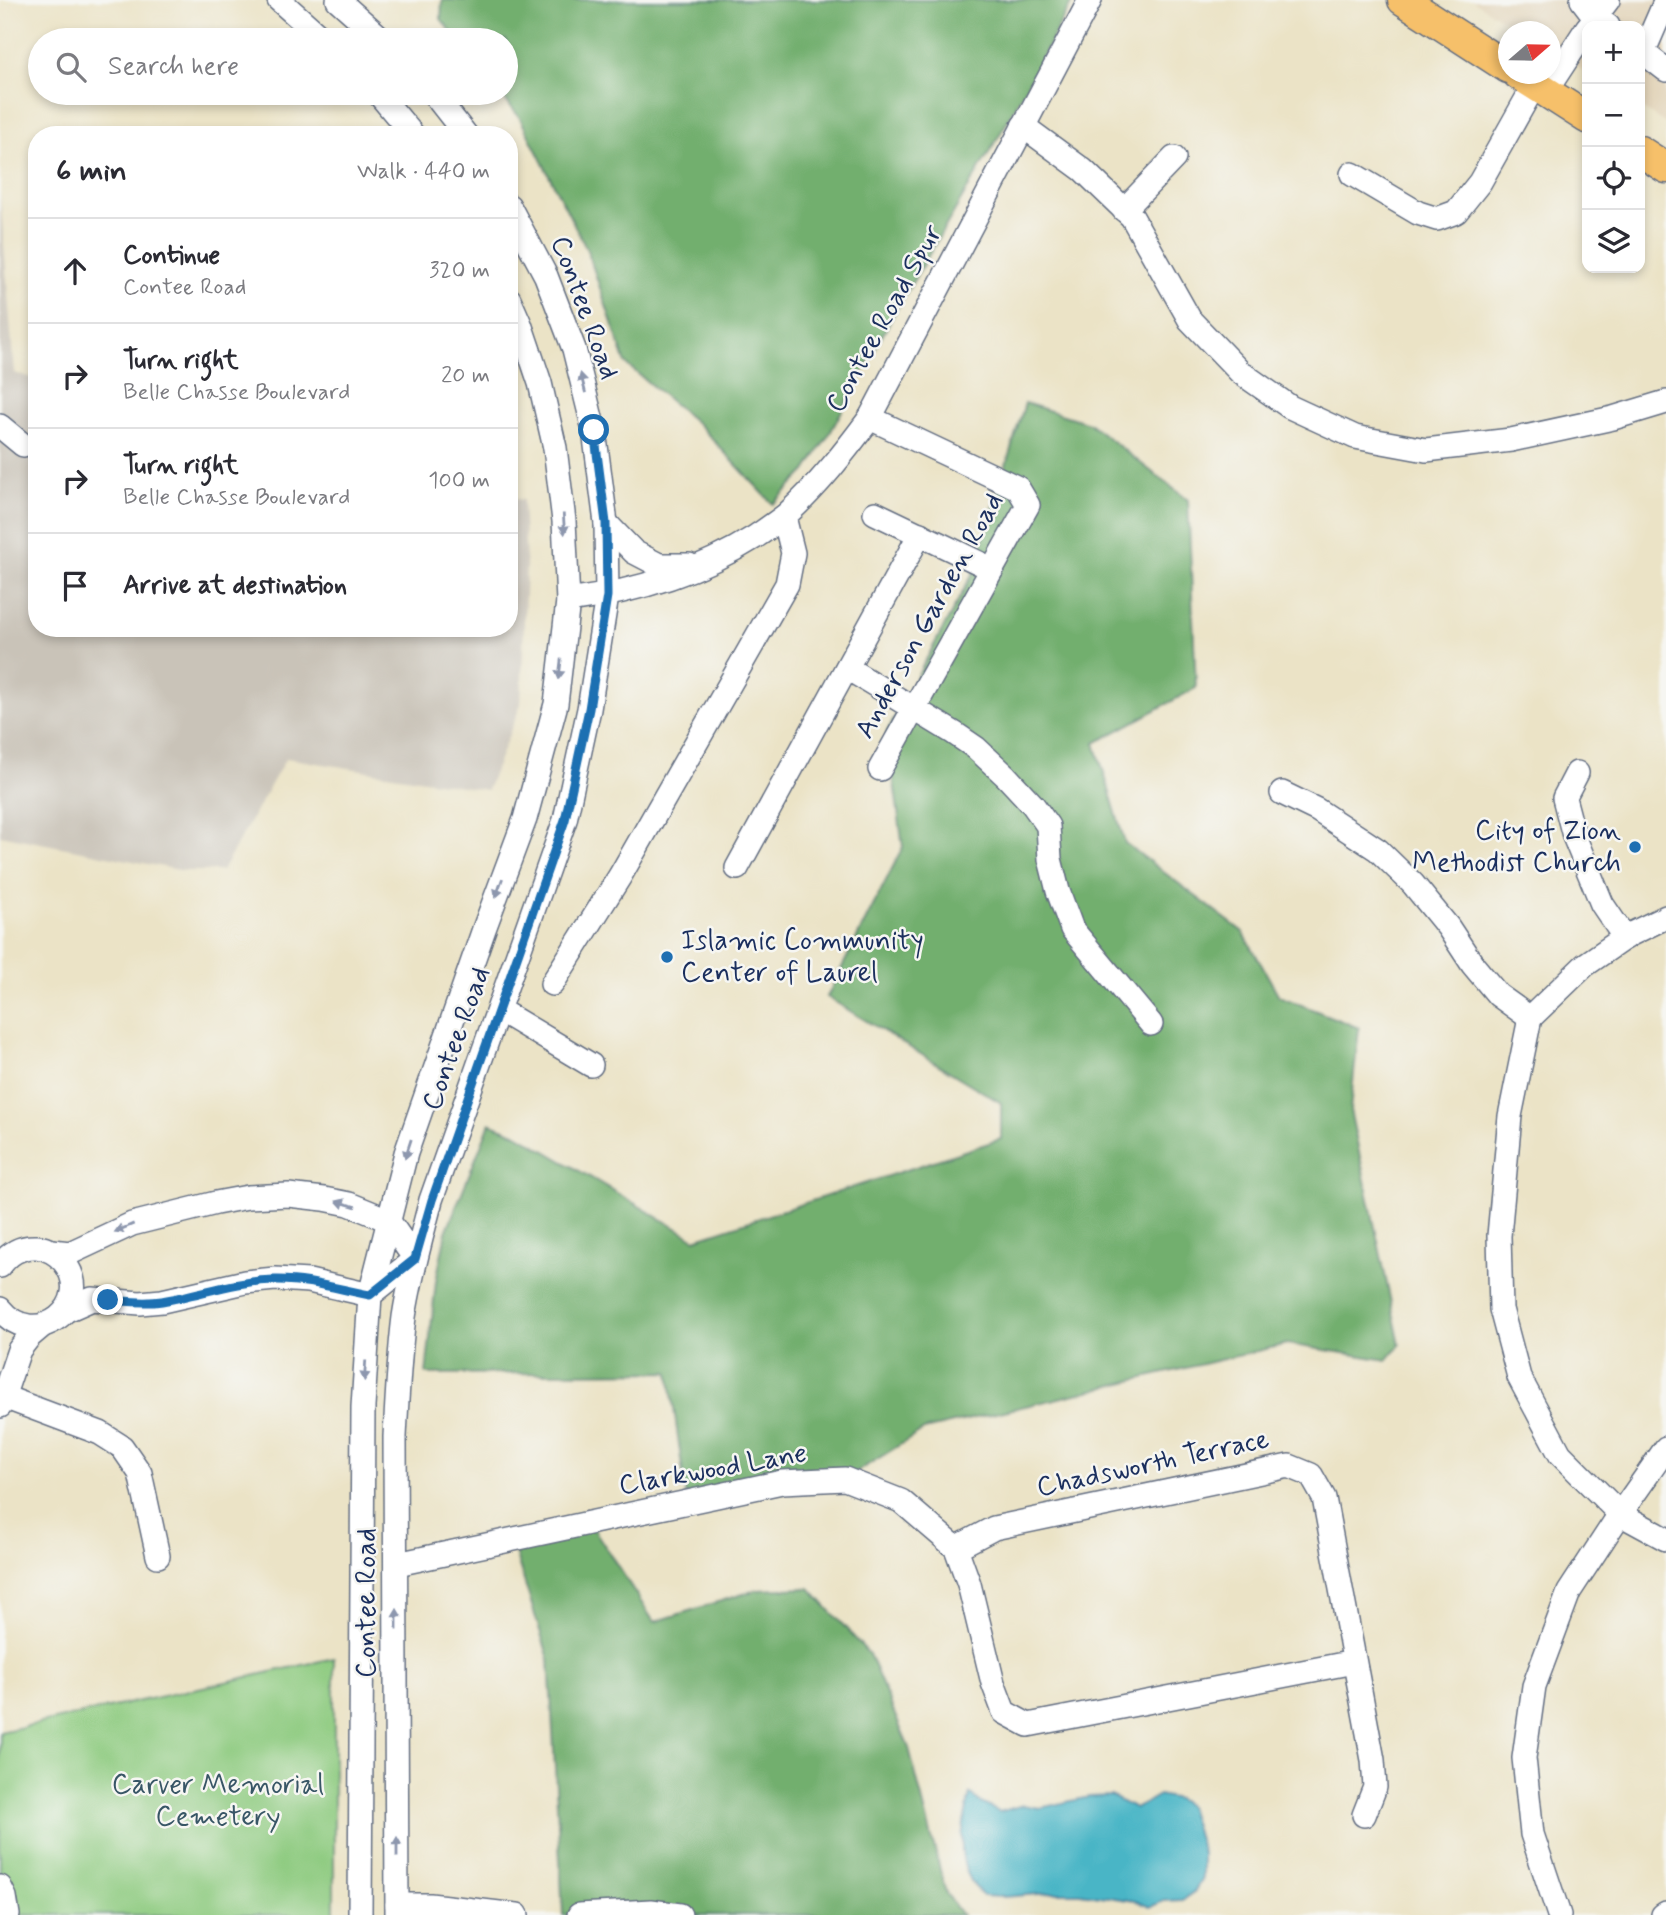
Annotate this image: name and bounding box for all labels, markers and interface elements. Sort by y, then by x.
north arrow [1498,21,1561,84]
map controls [1582,21,1645,273]
button: + [1582,21,1645,84]
search box [28,28,518,105]
icon: search [52,48,90,86]
text: Search here [108,50,239,84]
button: − [1582,84,1645,147]
button: locate [1582,147,1645,210]
text: 6 min [56,152,127,191]
text: Walk · 440 m [357,157,490,187]
button: layers [1582,210,1645,273]
street label: Contee Road Spur [818,218,952,420]
street label: Contee Road [541,231,627,385]
text: Continue [123,239,220,273]
icon: ahead [56,252,94,290]
text: 320 m [429,256,490,286]
text: Contee Road [123,273,246,303]
text: Turn right [123,344,239,378]
icon: right [56,357,94,395]
text: 20 m [441,361,490,391]
one-way arrow [577,372,588,394]
text: Belle Chasse Boulevard [123,378,350,408]
route start [578,414,609,445]
text: Turn right [123,449,239,483]
icon: right [56,462,94,500]
text: 100 m [428,466,490,496]
text: Belle Chasse Boulevard [123,483,350,513]
street label: Anderson Garden Road [847,486,1013,746]
one-way arrow [559,513,570,535]
icon: arrive [56,567,94,605]
text: Arrive at destination [123,569,347,603]
one-way arrow [555,658,566,680]
place label: City of Zion Methodist Church [1412,813,1621,882]
marker: City of Zion Methodist Church [1627,839,1643,855]
one-way arrow [494,877,505,898]
place label: Islamic Community Center of Laurel [681,923,924,992]
marker: Islamic Community Center of Laurel [659,949,675,965]
street label: Contee Road [414,962,500,1116]
one-way arrow [403,1138,413,1159]
one-way arrow [335,1199,356,1209]
one-way arrow [113,1222,134,1233]
route end [92,1284,123,1315]
one-way arrow [359,1360,370,1382]
street label: Chadsworth Terrace [1033,1421,1273,1507]
street label: Clarkwood Lane [616,1435,810,1505]
street label: Contee Road [349,1528,386,1678]
one-way arrow [391,1608,403,1630]
park label: Carver Memorial Cemetery [112,1767,324,1836]
one-way arrow [391,1836,403,1858]

